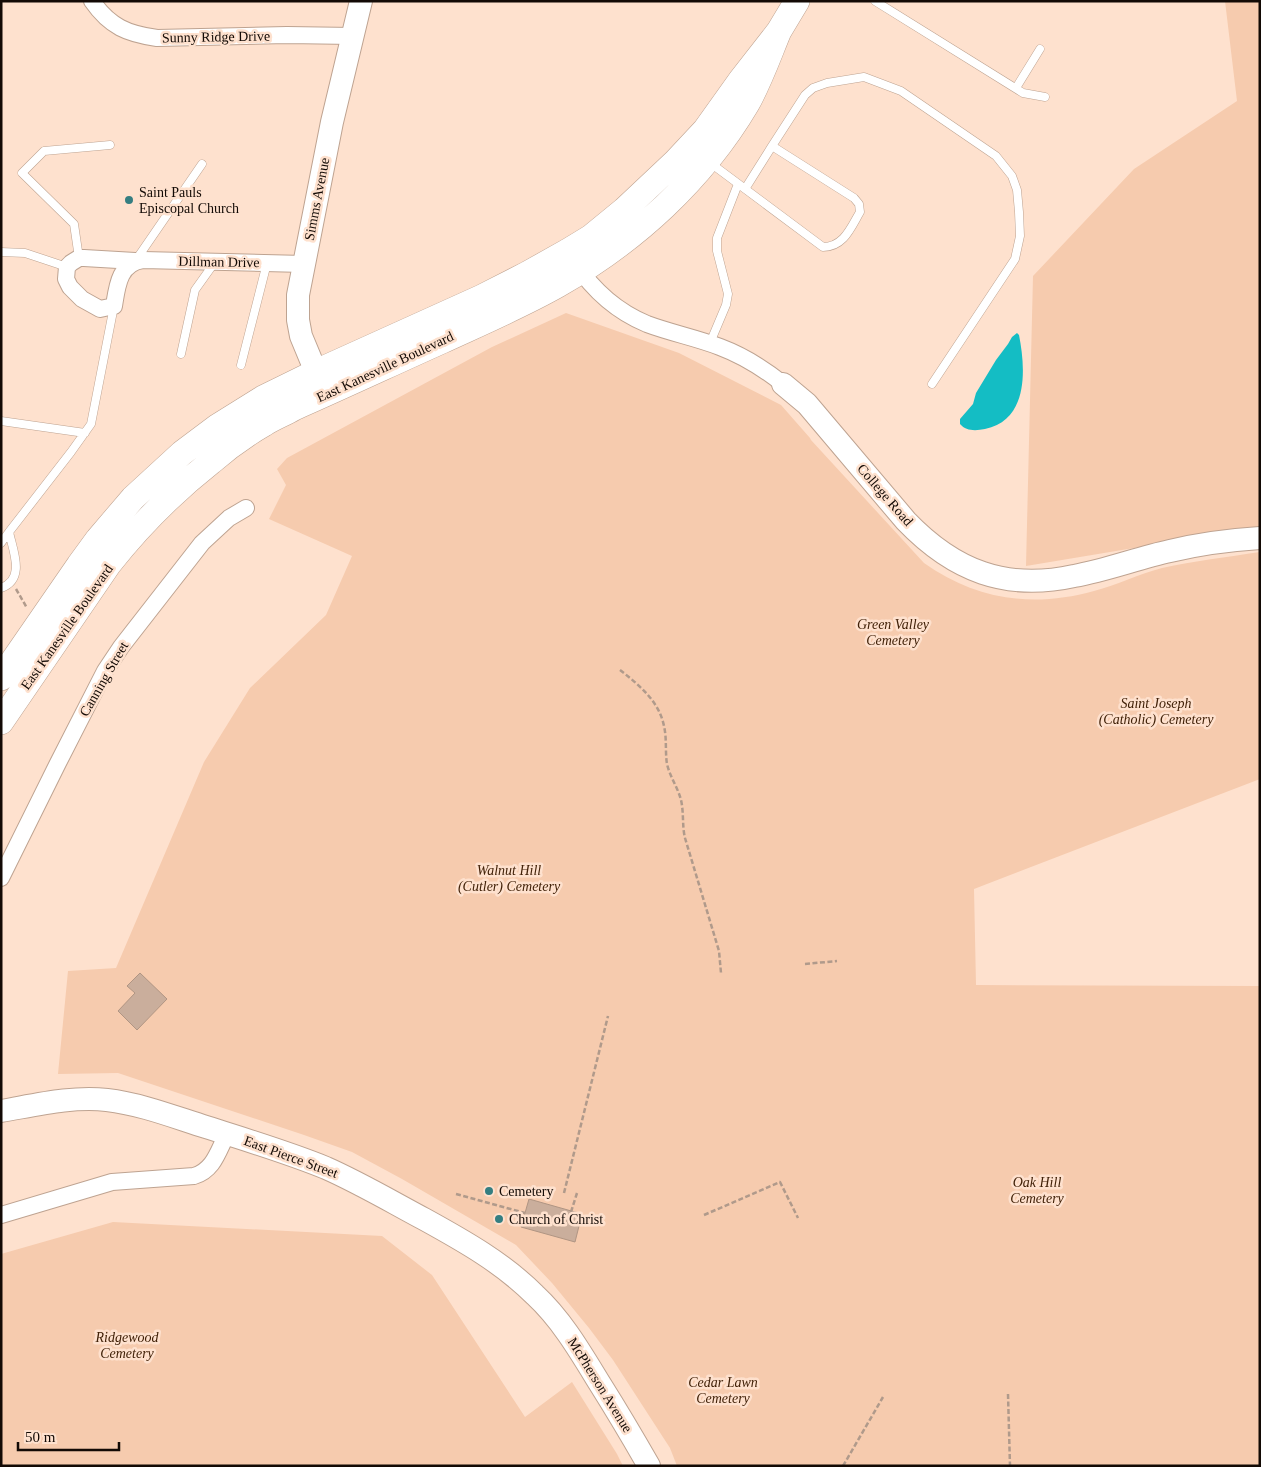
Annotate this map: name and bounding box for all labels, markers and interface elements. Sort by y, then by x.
street label: Sunny Ridge Drive [162,29,270,45]
street label: Simms Avenue [302,156,332,242]
place label: Saint Pauls Episcopal Church [139,185,239,216]
marker: Saint Pauls Episcopal Church [123,194,135,206]
street label: Dillman Drive [178,254,260,270]
street label: East Kanesville Boulevard [314,329,456,405]
street label: College Road [854,461,916,529]
street label: East Kanesville Boulevard [18,562,116,692]
park label: Green Valley Cemetery [857,617,930,648]
street label: Canning Street [77,639,131,719]
park label: Saint Joseph (Catholic) Cemetery [1099,696,1214,728]
park label: Walnut Hill (Cutler) Cemetery [458,863,561,895]
street label: East Pierce Street [242,1133,340,1181]
park label: Oak Hill Cemetery [1010,1175,1065,1206]
place label: Cemetery [499,1184,553,1199]
marker: Cemetery [483,1185,495,1197]
place label: Church of Christ [509,1212,603,1227]
marker: Church of Christ [493,1213,505,1225]
park label: Ridgewood Cemetery [95,1330,159,1361]
street label: McPherson Avenue [565,1335,635,1435]
park label: Cedar Lawn Cemetery [688,1375,758,1406]
scale bar [18,1420,119,1452]
text: 50 m [25,1429,56,1445]

